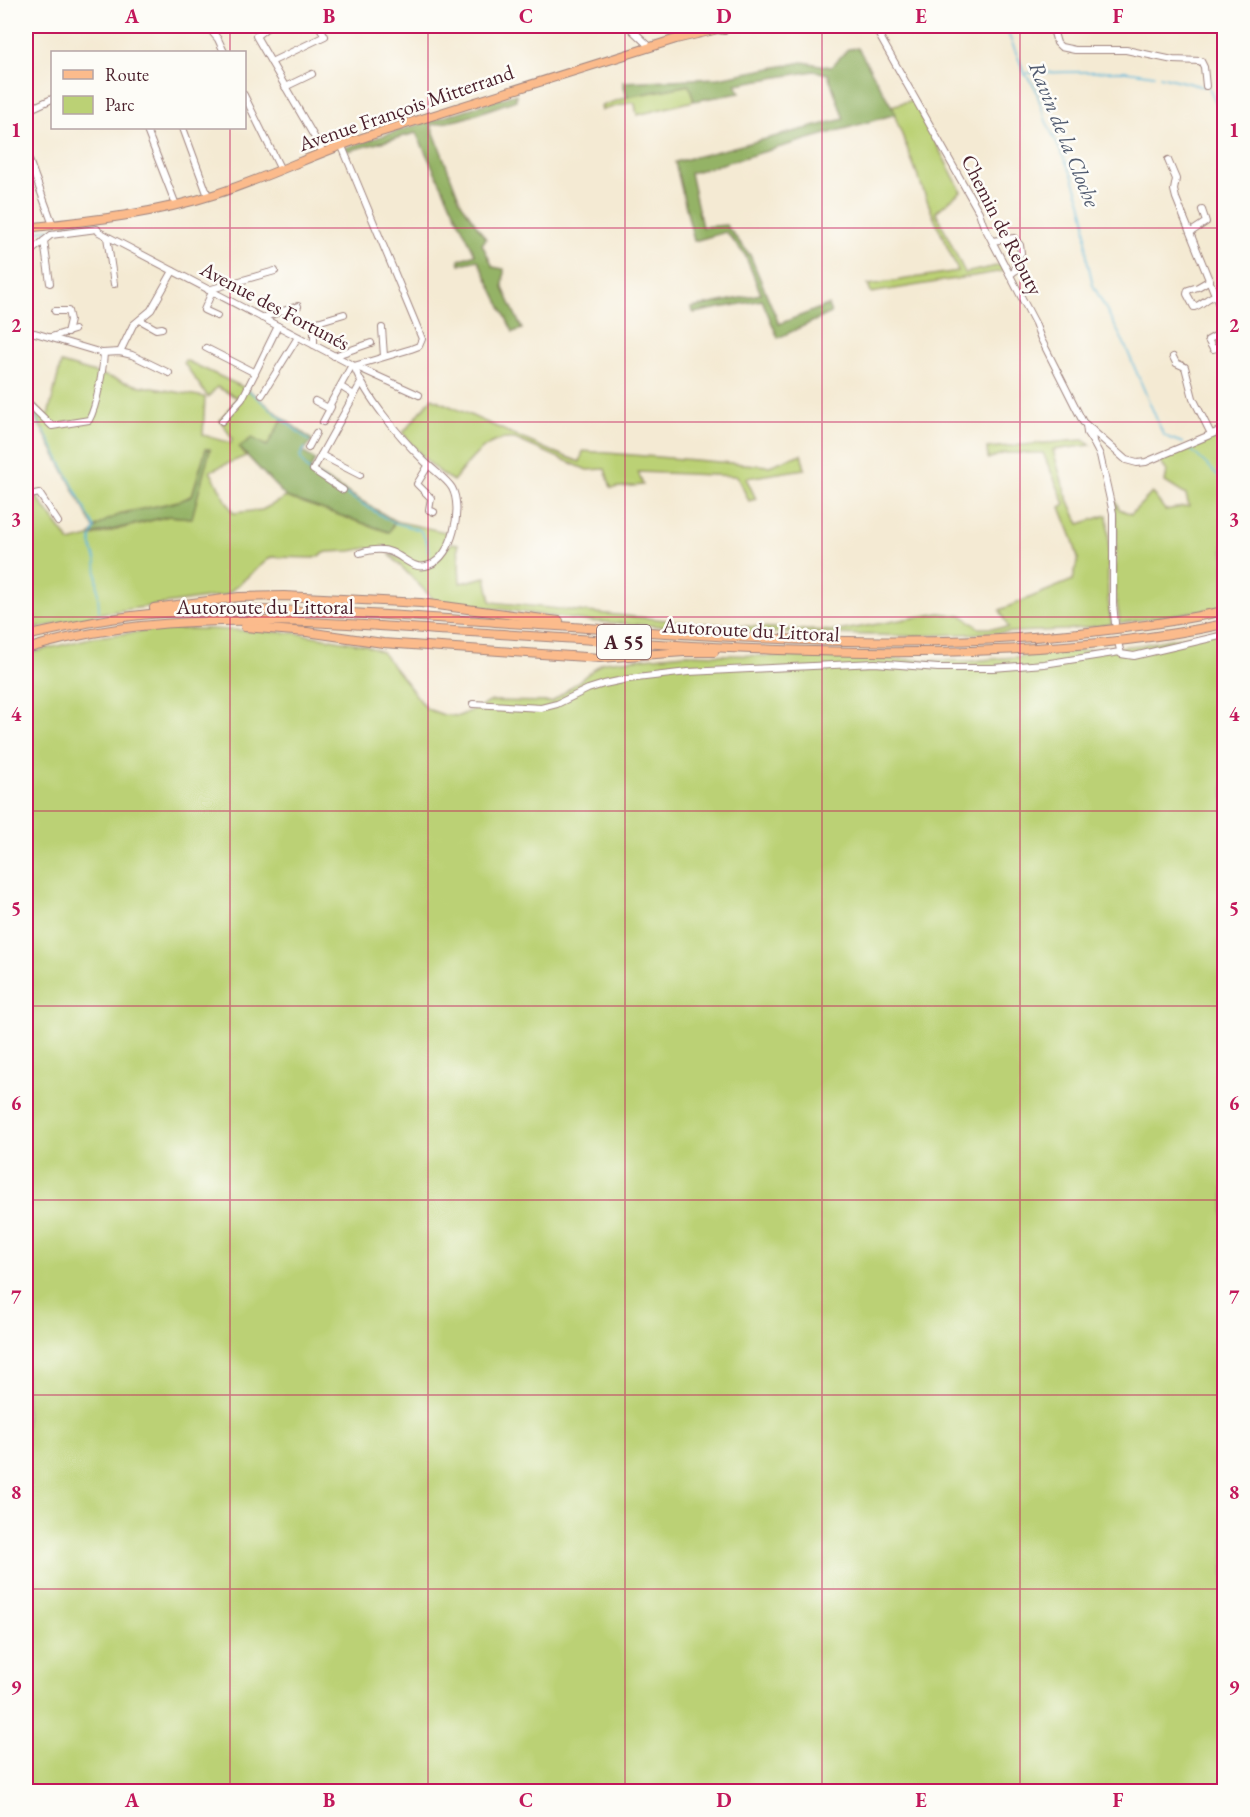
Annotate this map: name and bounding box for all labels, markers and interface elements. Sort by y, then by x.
text: A [124,3,140,29]
text: B [323,3,335,29]
text: C [519,3,533,29]
text: D [716,3,732,29]
text: E [915,3,927,29]
text: F [1113,3,1124,29]
legend [51,51,246,129]
water label: Ravin de la Cloche [1022,57,1107,212]
street label: Avenue François Mitterrand [294,58,517,157]
text: Route [105,63,149,86]
text: Parc [105,93,135,116]
text: 1 [11,117,21,143]
text: 1 [1229,117,1239,143]
street label: Chemin de Rebuty [955,150,1050,300]
street label: Avenue des Fortunés [195,254,355,356]
text: 2 [11,312,22,338]
text: 2 [1229,312,1240,338]
text: 3 [11,506,21,532]
text: 3 [1229,506,1239,532]
street label: Autoroute du Littoral [175,593,354,620]
street label: Autoroute du Littoral [661,611,840,648]
road number: A 55 [597,625,651,659]
text: 4 [11,701,22,727]
text: 4 [1229,701,1240,727]
text: 5 [11,895,21,921]
text: 5 [1229,895,1239,921]
text: 6 [11,1090,22,1116]
text: 6 [1229,1090,1240,1116]
text: 7 [11,1284,22,1310]
text: 7 [1229,1284,1240,1310]
text: 8 [11,1479,21,1505]
text: 8 [1229,1479,1239,1505]
text: 9 [11,1674,22,1700]
text: 9 [1229,1674,1240,1700]
text: A [124,1787,140,1813]
text: B [323,1787,335,1813]
text: C [519,1787,533,1813]
text: D [716,1787,732,1813]
text: E [915,1787,927,1813]
text: F [1113,1787,1124,1813]

